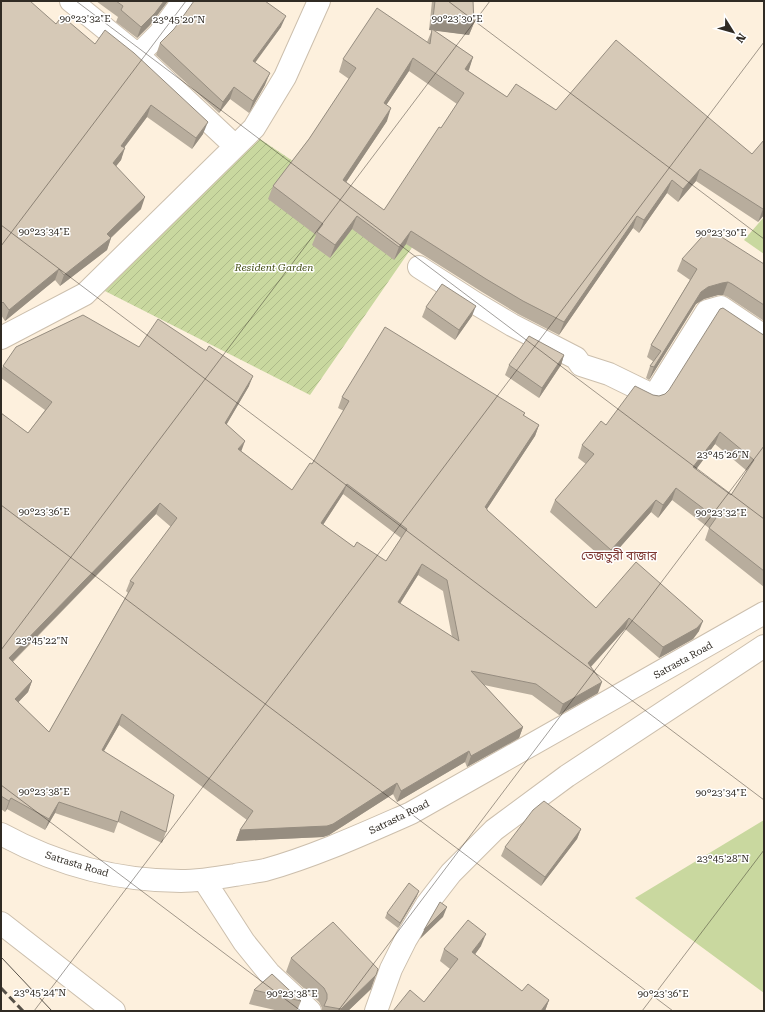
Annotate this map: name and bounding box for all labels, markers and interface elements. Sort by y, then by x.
north arrow [713,12,753,52]
text: 90°23'32"E [59,13,111,24]
text: 90°23'30"E [431,13,483,24]
text: 23°45'20"N [153,14,205,25]
text: N [733,30,748,45]
text: 90°23'34"E [18,226,70,237]
text: 90°23'30"E [695,227,747,238]
park label: Resident Garden [234,262,313,273]
text: 23°45'26"N [697,449,749,460]
text: 90°23'36"E [18,506,70,517]
text: 90°23'32"E [695,507,747,518]
district label: তেজতুরী বাজার [581,548,658,564]
text: 23°45'22"N [16,635,68,646]
street label: Satrasta Road [652,639,715,681]
text: 90°23'38"E [18,786,70,797]
text: 90°23'34"E [695,787,747,798]
street label: Satrasta Road [367,797,431,836]
street label: Satrasta Road [44,849,111,879]
text: 23°45'28"N [697,853,749,864]
text: 23°45'24"N [14,987,66,998]
text: 90°23'38"E [266,988,318,999]
text: 90°23'36"E [637,988,689,999]

